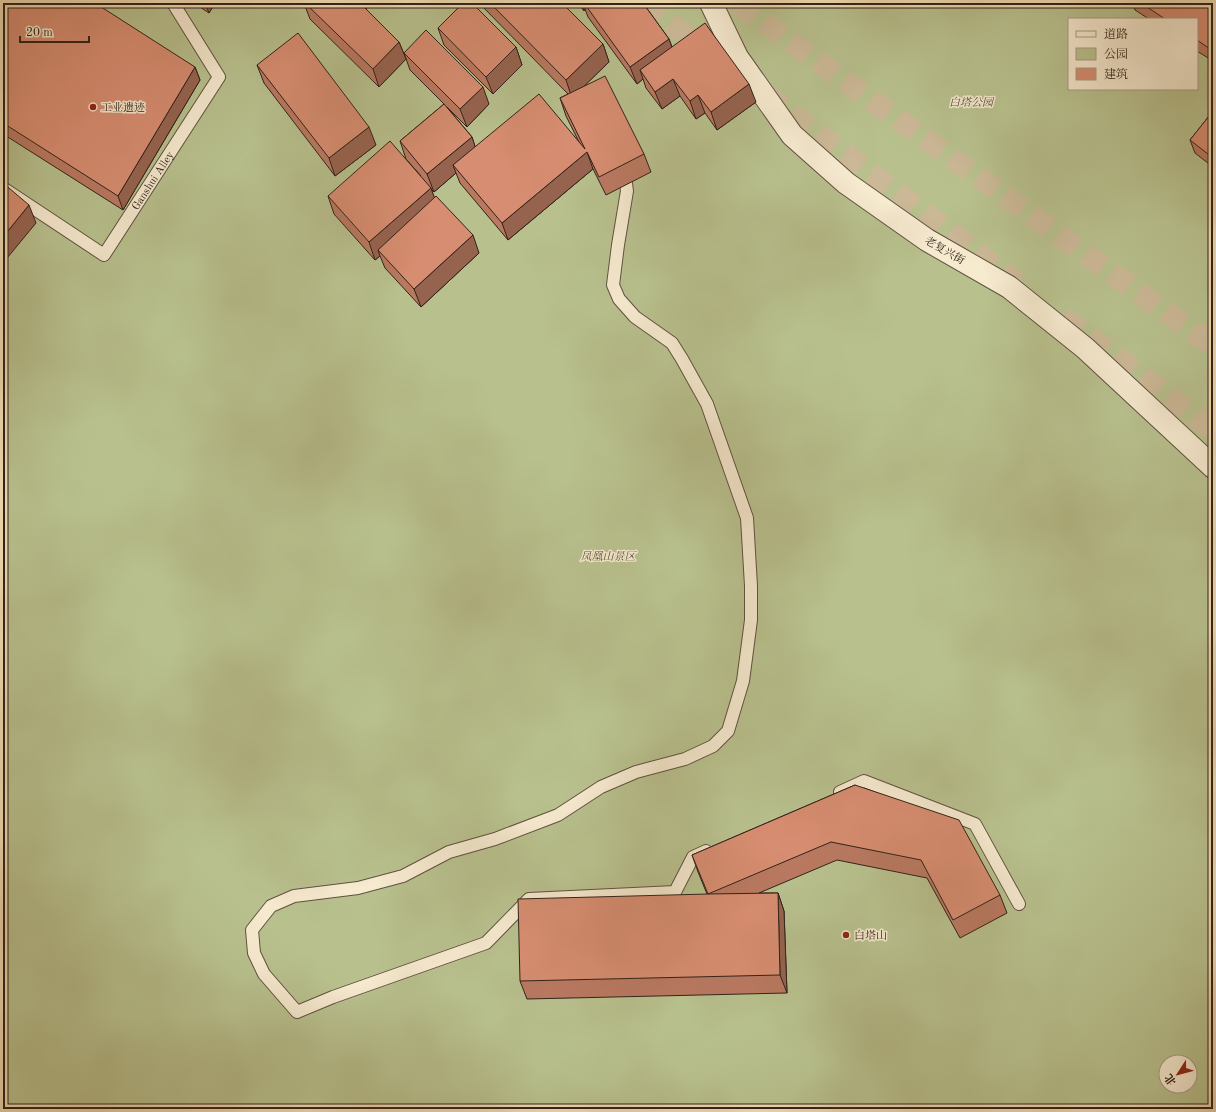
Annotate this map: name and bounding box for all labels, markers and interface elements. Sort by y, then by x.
scale bar [20,18,89,44]
legend [1068,18,1198,90]
text: 20 m [26,27,53,39]
text: 道路 [1104,27,1128,41]
text: 公园 [1104,48,1128,61]
text: 建筑 [1104,67,1128,81]
park label: 白塔公园 [949,96,995,109]
place label: 工业遗迹 [101,101,145,114]
marker: 工业遗迹 [88,102,98,112]
street label: Ganshui Alley [131,150,176,212]
street label: 老复兴街 [922,234,967,267]
park label: 凤凰山景区 [581,550,637,563]
place label: 白塔山 [854,929,887,942]
marker: 白塔山 [841,930,851,940]
north arrow [1158,1054,1198,1094]
text: 北 [1163,1071,1179,1087]

